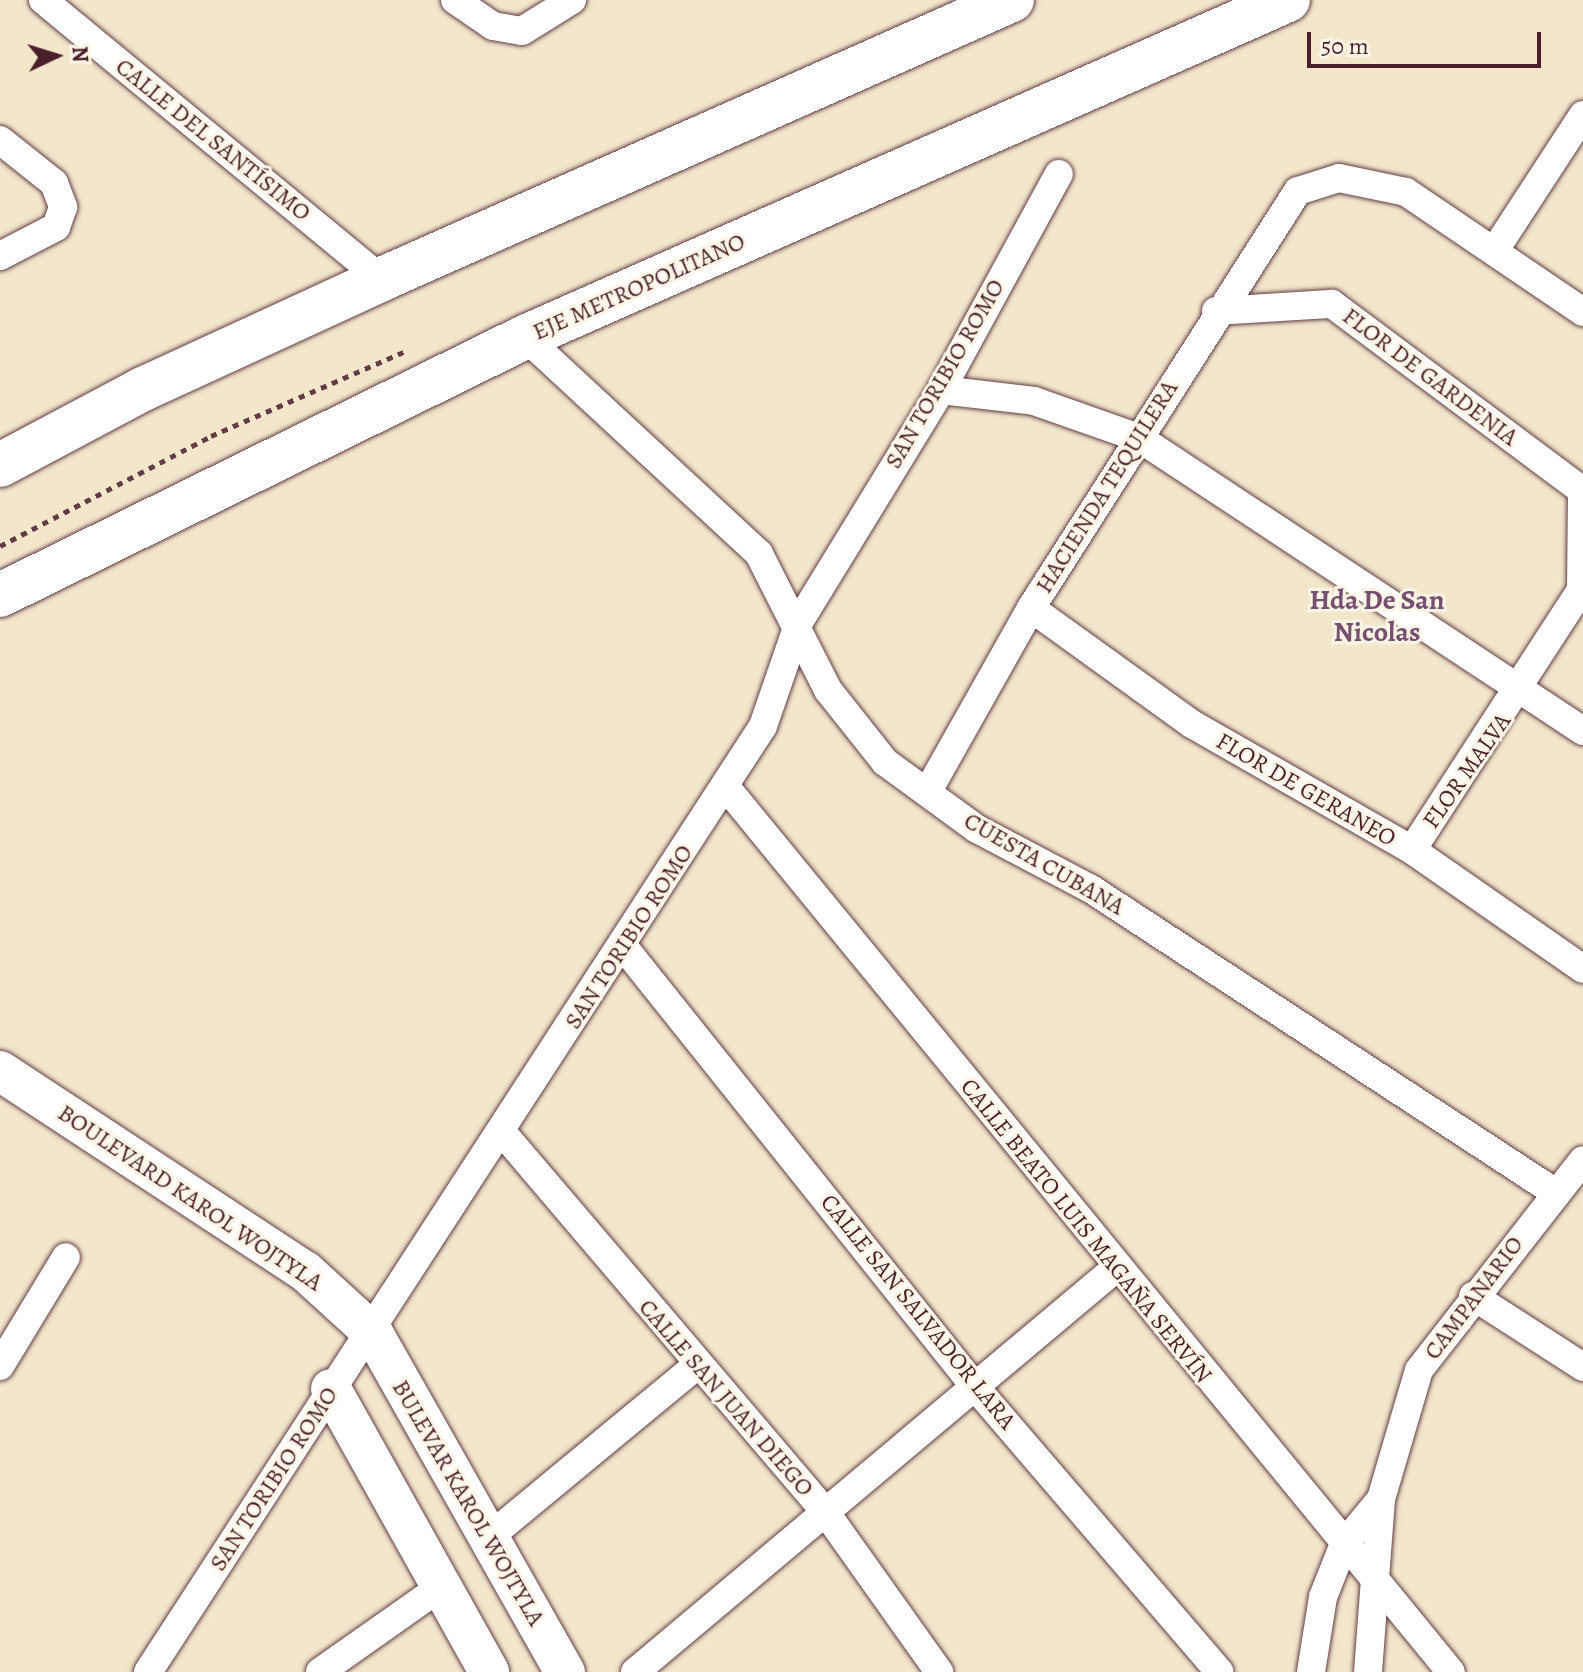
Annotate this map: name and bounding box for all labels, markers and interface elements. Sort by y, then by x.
north arrow [16,16,96,96]
scale bar [1311,16,1545,66]
text: 50 m [1321,30,1369,62]
text: N [64,45,95,63]
street label: CALLE DEL SANTÍSIMO [110,52,316,228]
street label: EJE METROPOLITANO [528,227,750,347]
street label: SAN TORIBIO ROMO [879,274,1011,474]
street label: FLOR DE GARDENIA [1337,302,1523,452]
street label: HACIENDA TEQUILERA [1030,375,1184,599]
district label: Hda De San Nicolas [1310,583,1444,649]
street label: FLOR MALVA [1417,708,1517,834]
street label: FLOR DE GERANEO [1211,727,1401,853]
street label: CUESTA CUBANA [959,806,1129,922]
street label: SAN TORIBIO ROMO [559,840,699,1034]
street label: CALLE BEATO LUIS MAGAÑA SERVÍN [954,1073,1218,1389]
street label: BOULEVARD KAROL WOJTYLA [52,1099,328,1297]
street label: CALLE SAN SALVADOR LARA [814,1189,1022,1435]
street label: CAMPANARIO [1418,1231,1530,1365]
street label: CALLE SAN JUAN DIEGO [632,1293,820,1503]
street label: BULEVAR KAROL WOJTYLA [386,1375,550,1631]
street label: SAN TORIBIO ROMO [204,1382,344,1576]

